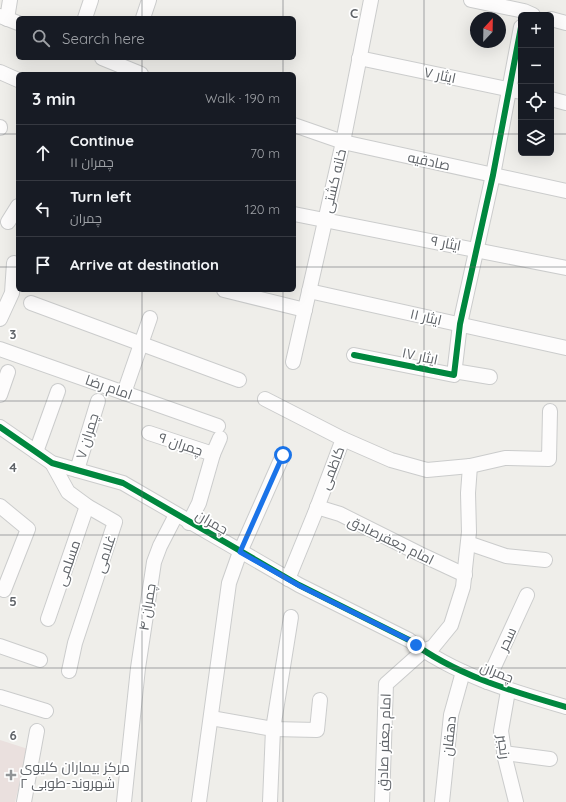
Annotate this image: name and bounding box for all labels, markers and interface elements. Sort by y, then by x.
text: C [350,5,358,21]
north arrow [470,12,506,48]
map controls [518,12,554,156]
button: + [518,12,554,48]
search box [16,16,296,60]
icon: search [30,27,52,49]
text: Search here [62,29,145,48]
button: − [518,48,554,84]
street label: ایثار ۷ [422,63,458,87]
button: locate [518,84,554,120]
text: 3 min [32,88,76,109]
text: Walk · 190 m [205,90,280,106]
button: layers [518,120,554,156]
text: Continue [70,131,134,150]
icon: ahead [32,142,54,164]
text: 70 m [250,145,280,161]
street label: خانه کشتی [318,147,350,215]
street label: صادقیه [406,148,452,174]
text: چمران ۱۱ [70,154,114,170]
text: Turn left [70,187,132,206]
icon: left [32,198,54,220]
text: 120 m [245,201,280,217]
text: چمران [70,210,102,226]
street label: ایثار ۹ [429,231,463,255]
icon: arrive [32,254,54,276]
text: Arrive at destination [70,255,219,274]
street label: ایثار ۱۱ [408,305,444,329]
text: 3 [10,326,17,342]
street label: ایثار ۱۷ [400,343,440,369]
street label: امام رضا [83,371,135,404]
street label: چمران ۷ [72,411,103,461]
street label: چمران ۹ [156,428,205,461]
street label: کاظمی [316,444,348,492]
route start [274,446,292,464]
text: 4 [9,459,17,475]
street label: چمران [192,506,231,539]
street label: امام جعفرصادق [344,511,437,570]
street label: غلامی [90,533,120,575]
street label: مسلمی [52,538,84,588]
street label: چمران ۴ [134,582,161,632]
text: 5 [9,593,17,609]
street label: سحر [493,624,520,655]
route end [407,636,425,654]
street label: چمران [477,657,516,688]
street label: امام جعفر صادق [373,693,396,791]
street label: دهقان [438,715,460,757]
text: 6 [9,727,17,743]
street label: رنجبر [493,733,514,760]
place label: مرکز بیماران کلیوی شهروند-طوبی ۲ [20,758,130,792]
marker: مرکز بیماران کلیوی شهروند-طوبی ۲ [5,769,17,781]

